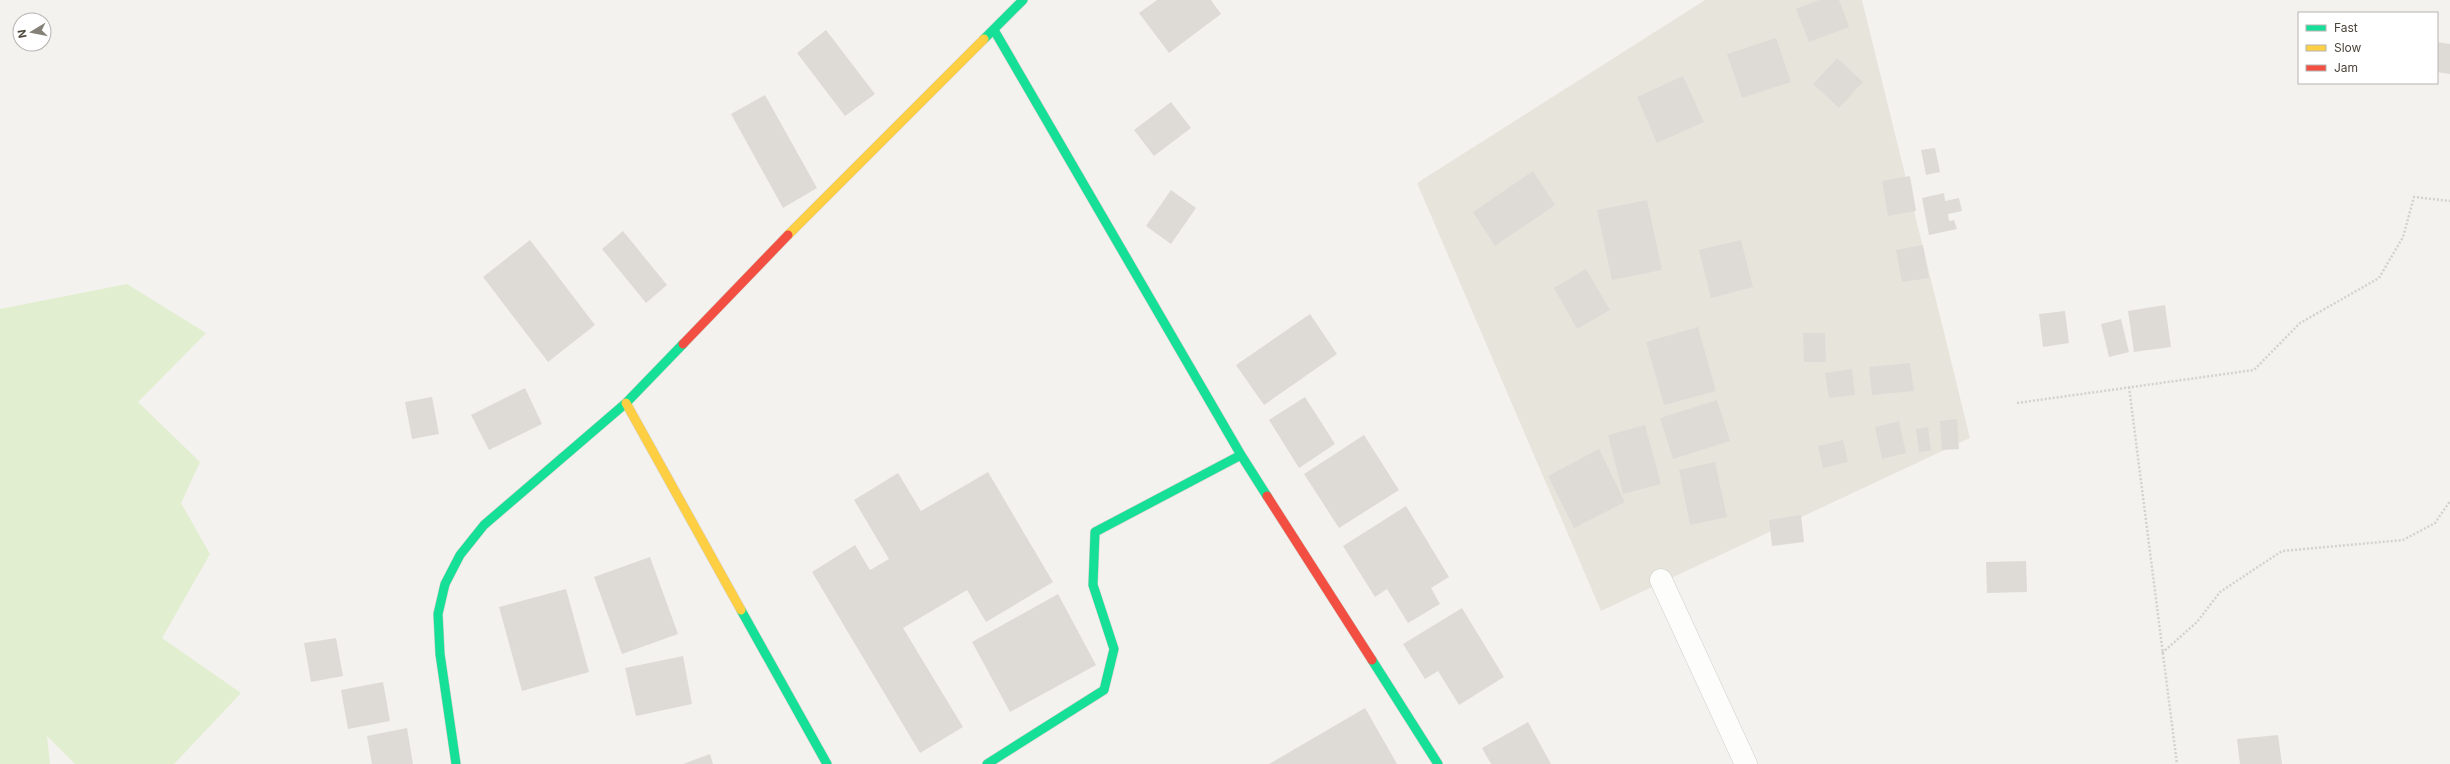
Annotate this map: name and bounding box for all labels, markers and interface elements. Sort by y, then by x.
north arrow [12,12,52,52]
legend [2298,12,2438,84]
text: Fast [2334,20,2358,35]
text: N [15,28,30,39]
text: Slow [2334,40,2362,55]
text: Jam [2334,60,2358,75]

